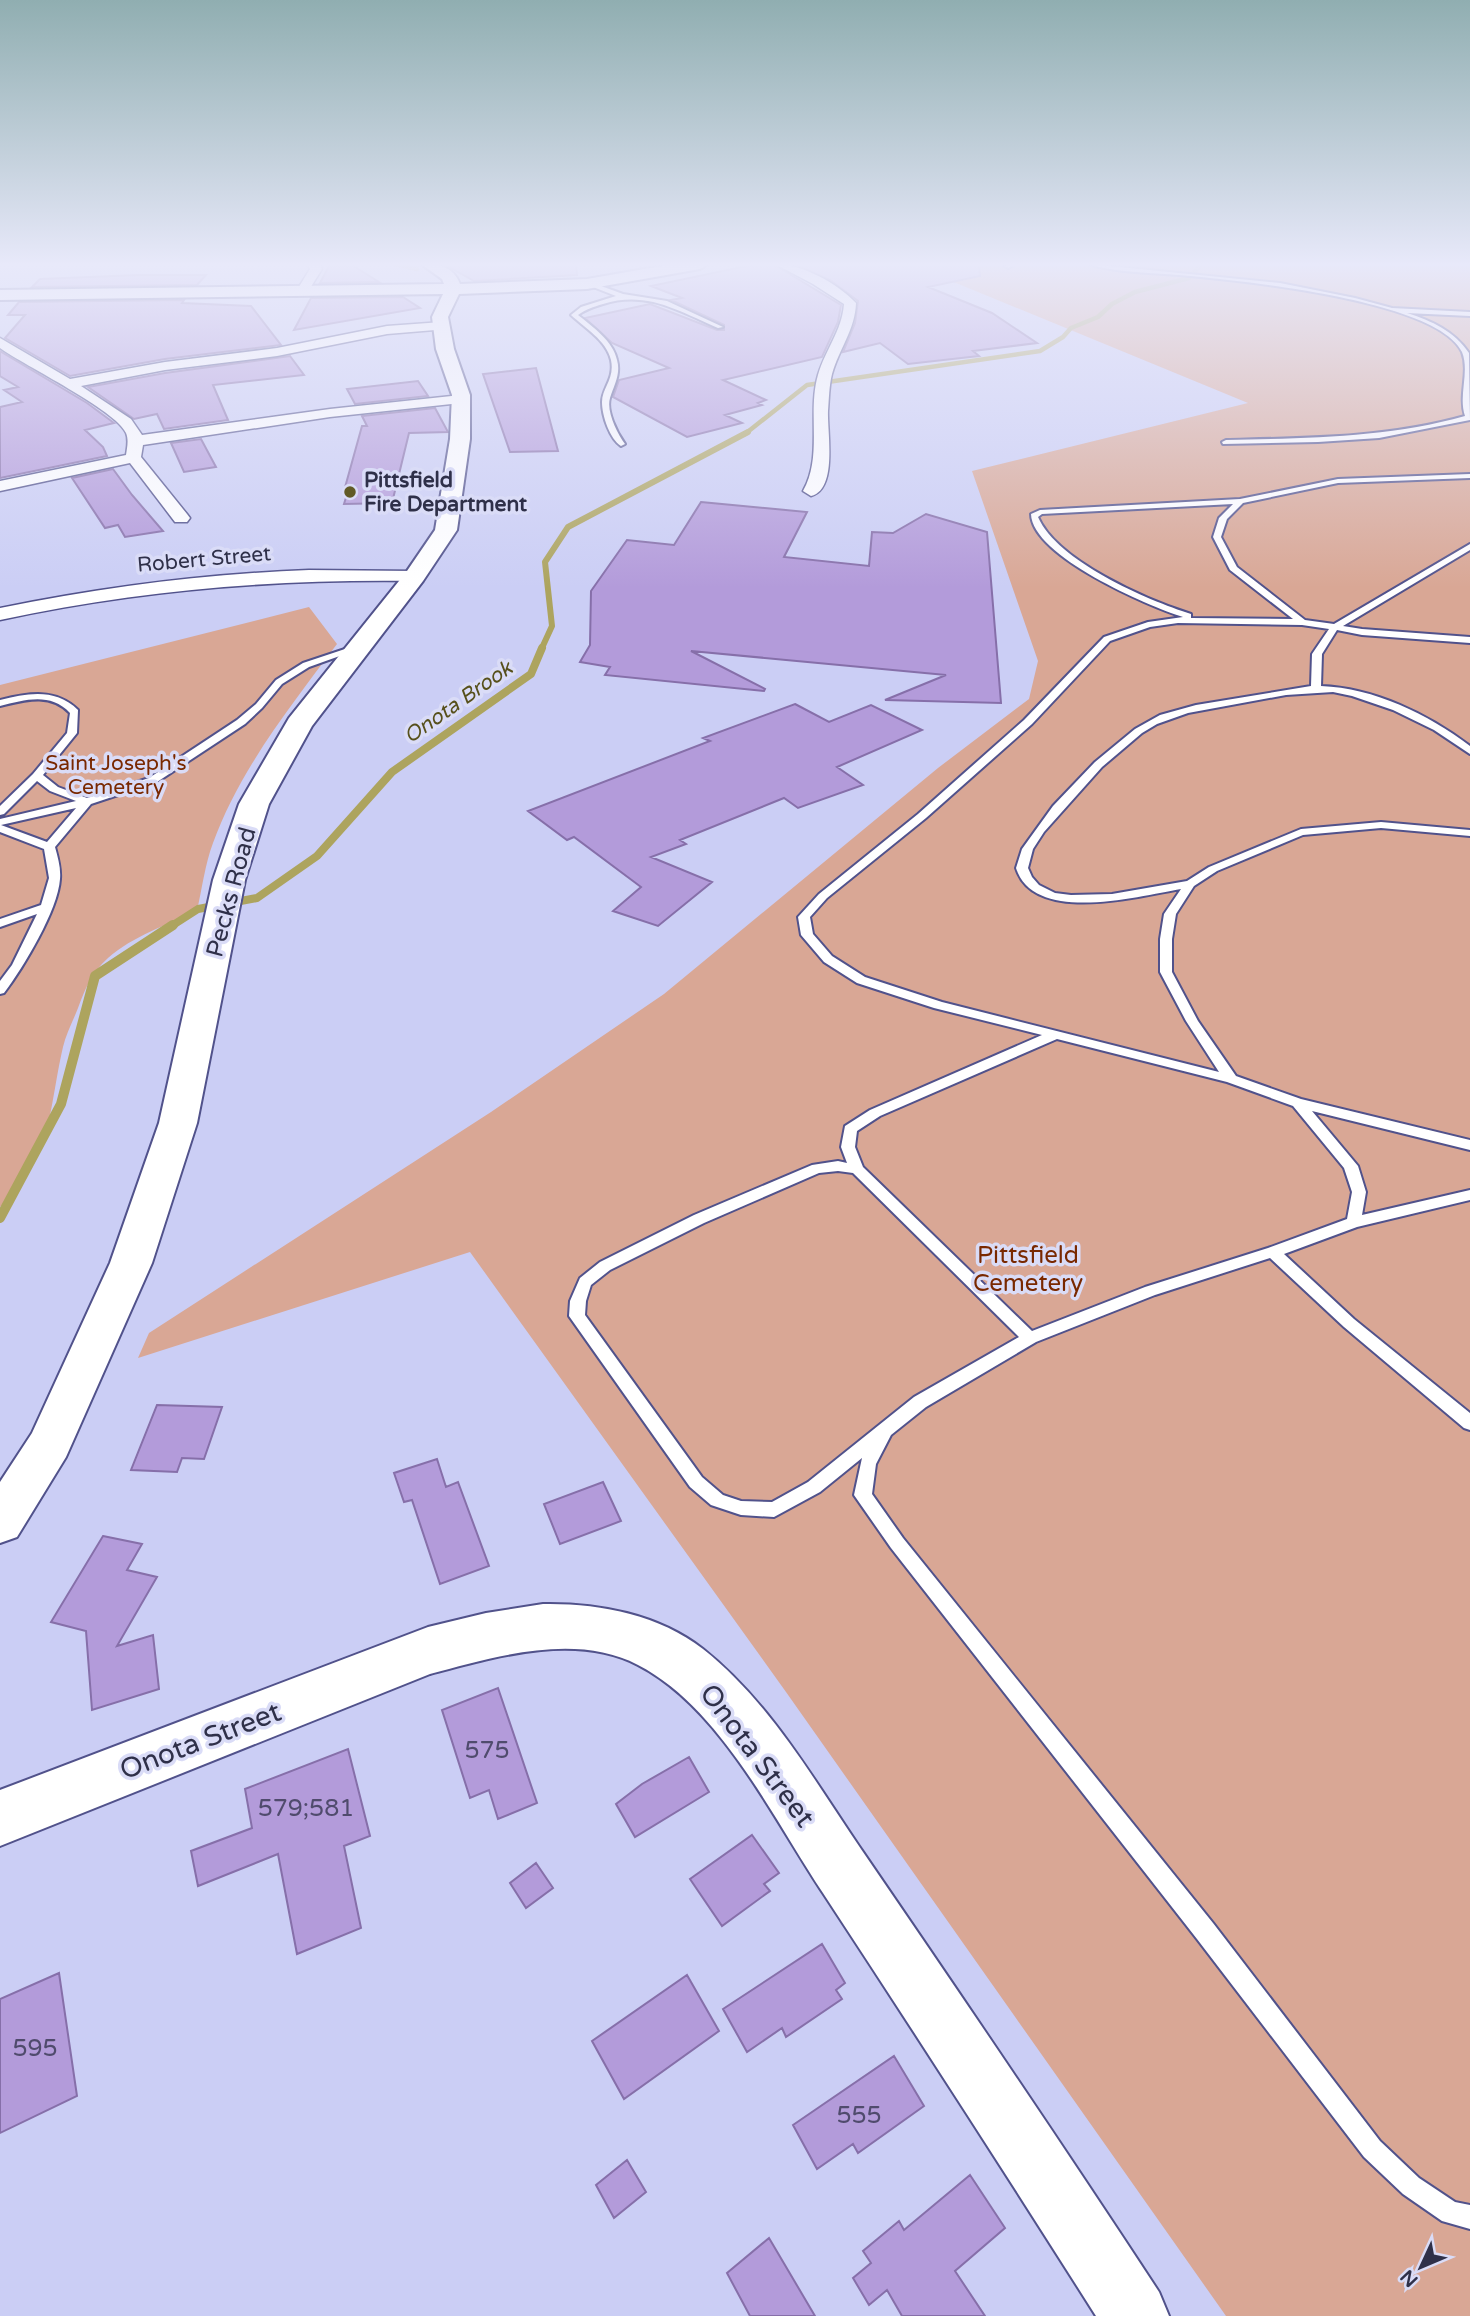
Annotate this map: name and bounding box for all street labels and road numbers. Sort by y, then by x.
street label: Robert Street [136,541,272,578]
street label: Pecks Road [200,824,263,960]
street label: Onota Street [692,1677,822,1834]
street label: Onota Street [115,1694,286,1787]

